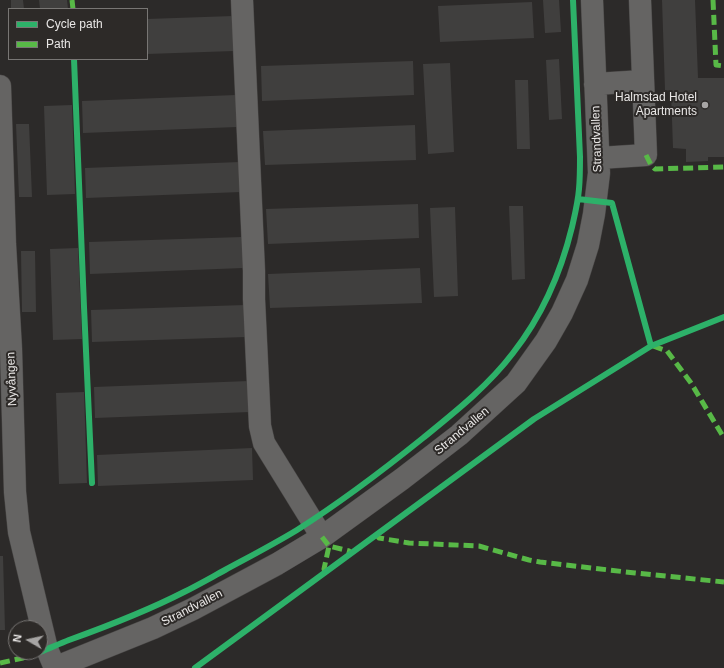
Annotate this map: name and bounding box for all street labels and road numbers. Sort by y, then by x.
street label: Strandvallen [589,105,605,173]
street label: Nyvången [4,352,20,406]
street label: Strandvallen [432,404,492,458]
street label: Strandvallen [159,586,225,630]

